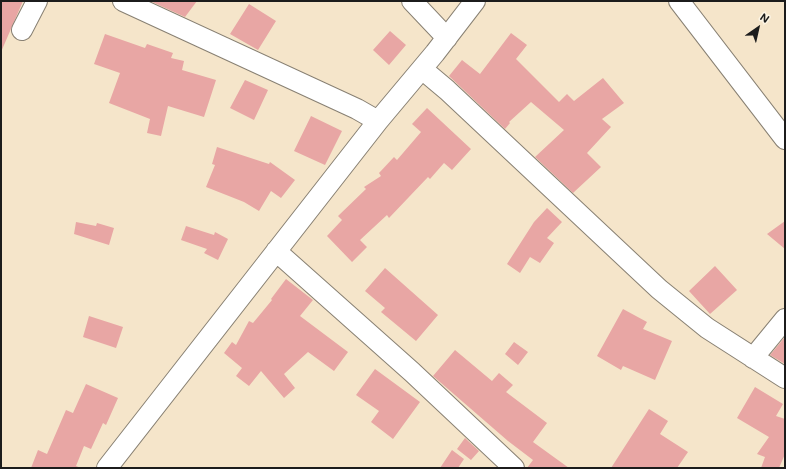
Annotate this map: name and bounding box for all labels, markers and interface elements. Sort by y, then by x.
north arrow [738,8,778,48]
text: N [757,9,773,26]

